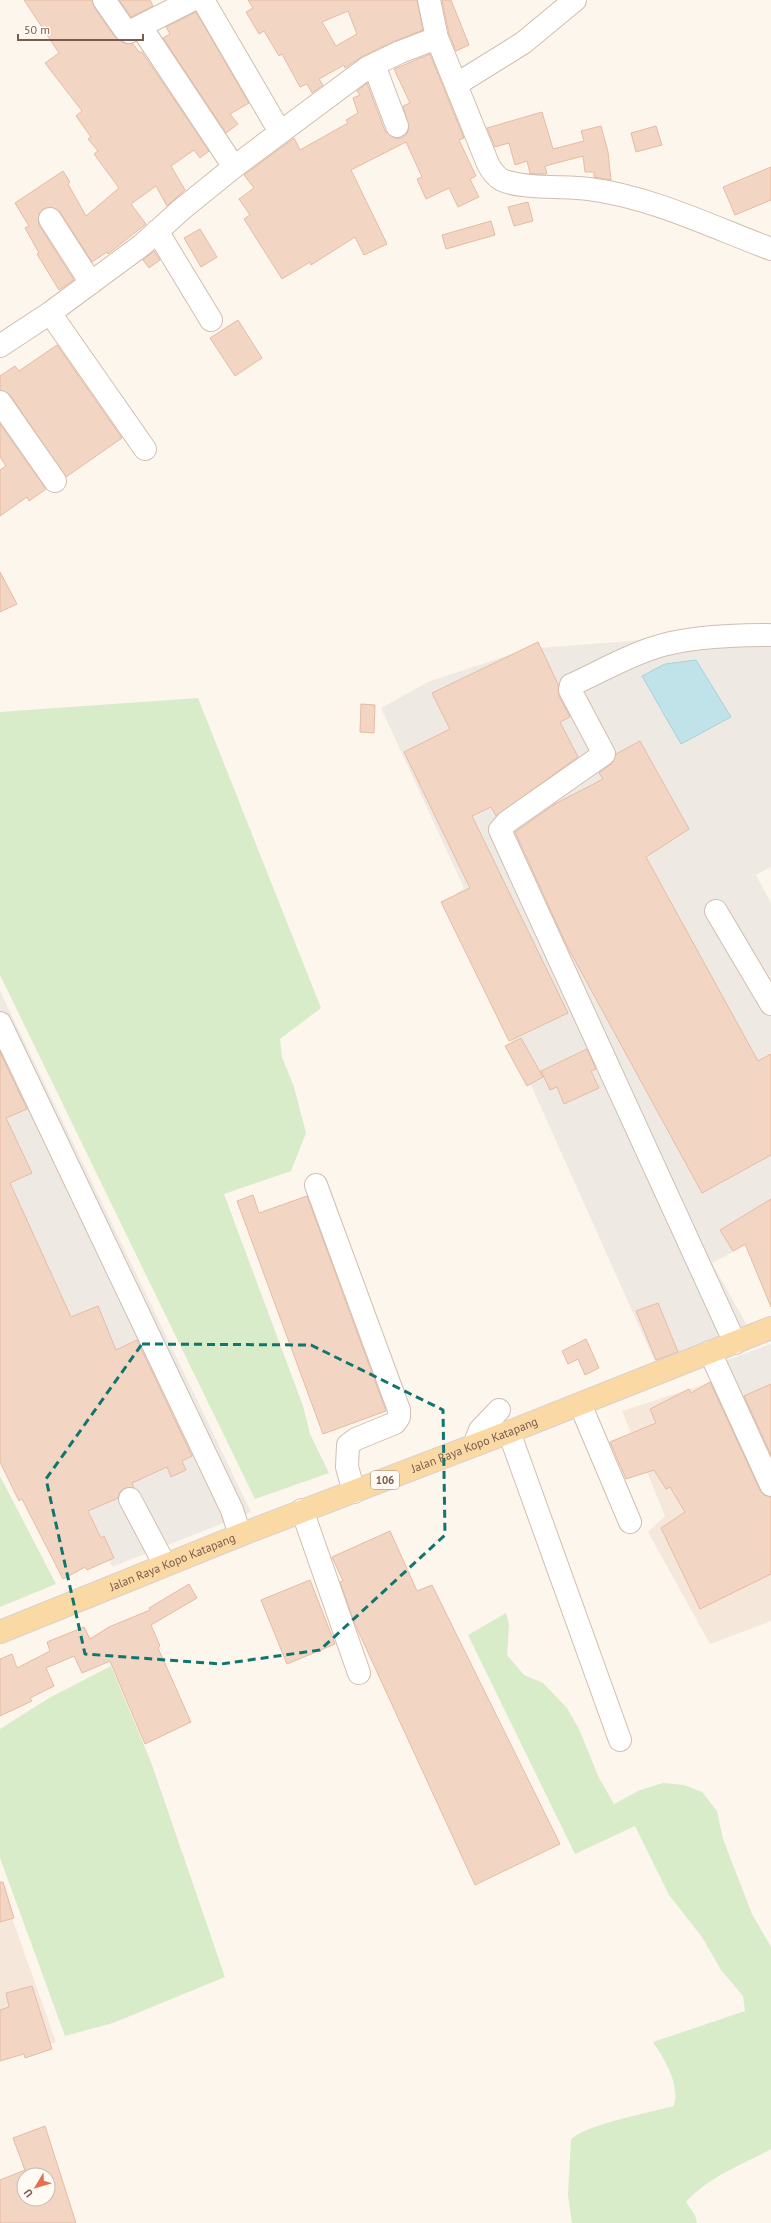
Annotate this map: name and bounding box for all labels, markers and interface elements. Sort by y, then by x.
scale bar [18,16,143,42]
text: 50 m [24,22,50,37]
street label: Jalan Raya Kopo Katapang [408,1413,540,1476]
road number: 106 [371,1471,399,1489]
street label: Jalan Raya Kopo Katapang [106,1530,237,1594]
north arrow [16,2167,56,2207]
text: U [20,2186,36,2200]

